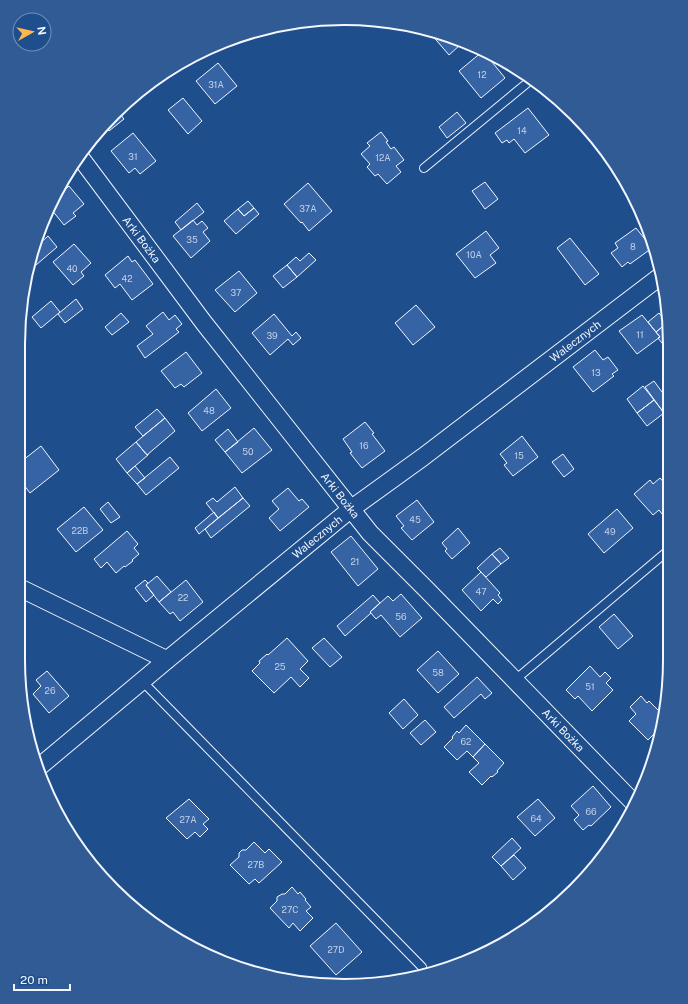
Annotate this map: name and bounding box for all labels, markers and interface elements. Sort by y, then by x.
north arrow [12,12,52,52]
text: N [35,26,48,36]
house number: 12 [477,69,487,80]
house number: 31A [208,79,224,90]
house number: 14 [517,125,527,136]
house number: 31 [128,151,138,162]
house number: 12A [375,152,391,163]
house number: 37A [299,203,317,214]
street label: Arki Bożka [120,214,163,265]
house number: 35 [186,234,198,245]
house number: 8 [630,241,636,252]
house number: 10A [466,249,482,260]
house number: 40 [66,263,78,274]
house number: 42 [121,273,133,284]
house number: 37 [231,287,241,298]
street label: Walecznych [547,318,603,364]
house number: 11 [636,329,644,340]
house number: 39 [266,330,278,341]
house number: 13 [591,367,601,378]
house number: 48 [203,405,215,416]
house number: 16 [359,440,369,451]
house number: 50 [242,446,254,457]
house number: 15 [514,450,524,461]
street label: Arki Bożka [319,470,362,521]
street label: Walecznych [290,513,344,561]
house number: 45 [409,514,421,525]
house number: 22B [72,525,88,536]
house number: 49 [604,526,616,537]
house number: 21 [350,556,360,567]
house number: 47 [475,586,487,597]
house number: 22 [178,592,188,603]
house number: 56 [395,611,407,622]
house number: 25 [274,661,286,672]
house number: 58 [432,667,444,678]
house number: 51 [585,681,595,692]
house number: 26 [45,685,56,696]
street label: Arki Bożka [540,706,587,754]
house number: 62 [461,736,471,747]
house number: 66 [585,806,597,817]
house number: 64 [530,813,542,824]
house number: 27A [179,814,197,825]
house number: 27B [248,859,264,870]
house number: 27C [282,904,298,915]
house number: 27D [327,944,345,955]
scale bar [14,966,70,992]
text: 20 m [20,973,48,987]

